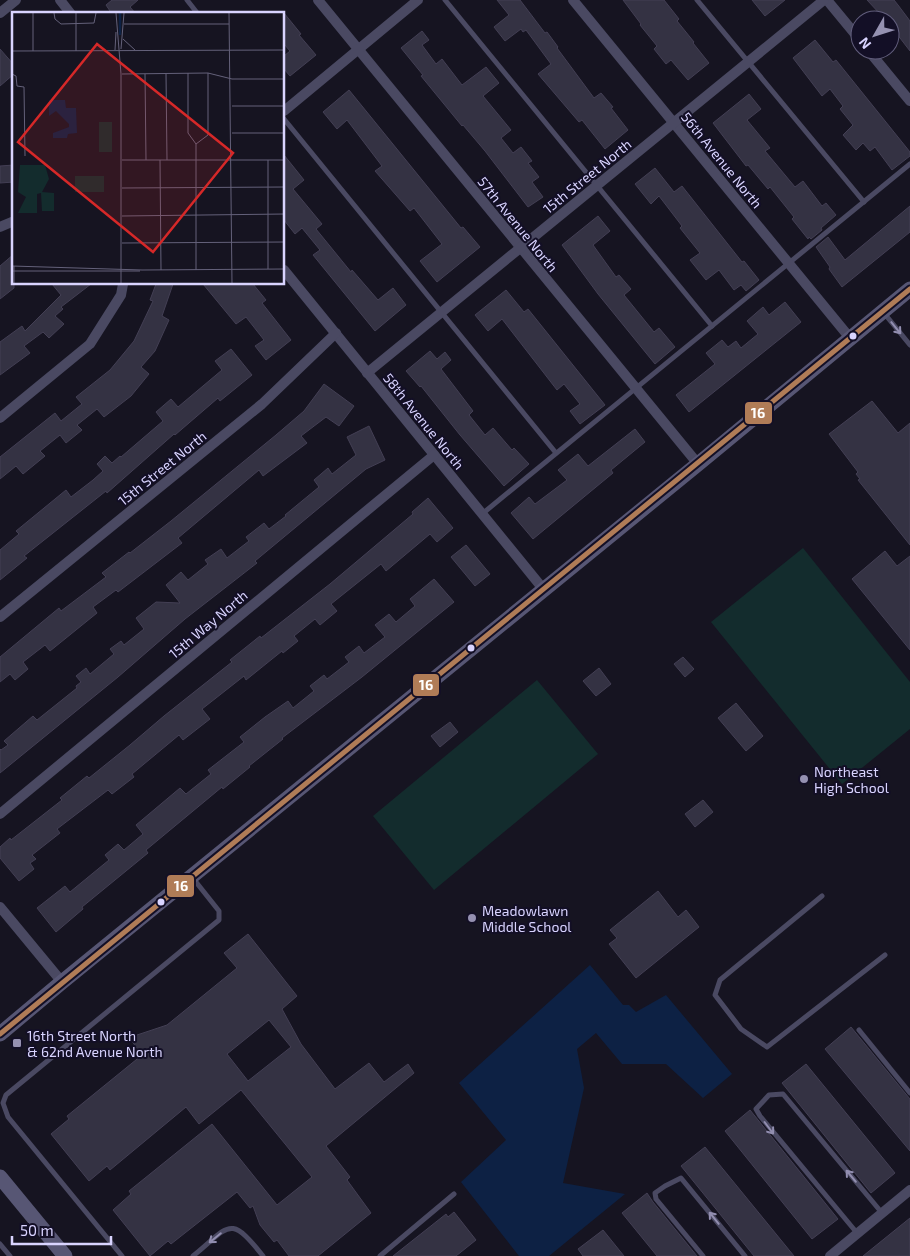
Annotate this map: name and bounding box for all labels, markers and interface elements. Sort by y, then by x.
north arrow [850,10,900,60]
inset map [12,12,285,285]
text: N [855,34,874,53]
street label: 56th Avenue North [678,109,766,211]
street label: 15th Street North [539,135,635,217]
street label: 57th Avenue North [474,173,562,275]
one-way arrow [891,321,902,334]
unlabelled marker [848,331,858,341]
street label: 58th Avenue North [380,369,468,473]
line badge: 16 [744,401,773,425]
text: 16 [751,404,765,421]
street label: 15th Street North [114,427,210,509]
street label: 15th Way North [165,586,251,662]
unlabelled marker [466,643,476,653]
line badge: 16 [412,673,440,697]
text: 16 [419,676,433,693]
place label: Northeast High School [814,763,890,796]
marker: Northeast High School [798,773,810,785]
line badge: 16 [166,874,195,898]
text: 16 [174,877,188,894]
unlabelled marker [156,897,166,907]
place label: Meadowlawn Middle School [482,902,572,935]
marker: Meadowlawn Middle School [466,912,478,924]
place label: 16th Street North & 62nd Avenue North [27,1027,163,1060]
marker: 16th Street North & 62nd Avenue North [11,1037,23,1049]
one-way arrow [764,1121,774,1135]
one-way arrow [845,1169,856,1182]
one-way arrow [708,1212,720,1225]
scale bar [12,1214,111,1246]
text: 50 m [20,1221,54,1239]
one-way arrow [209,1232,222,1243]

